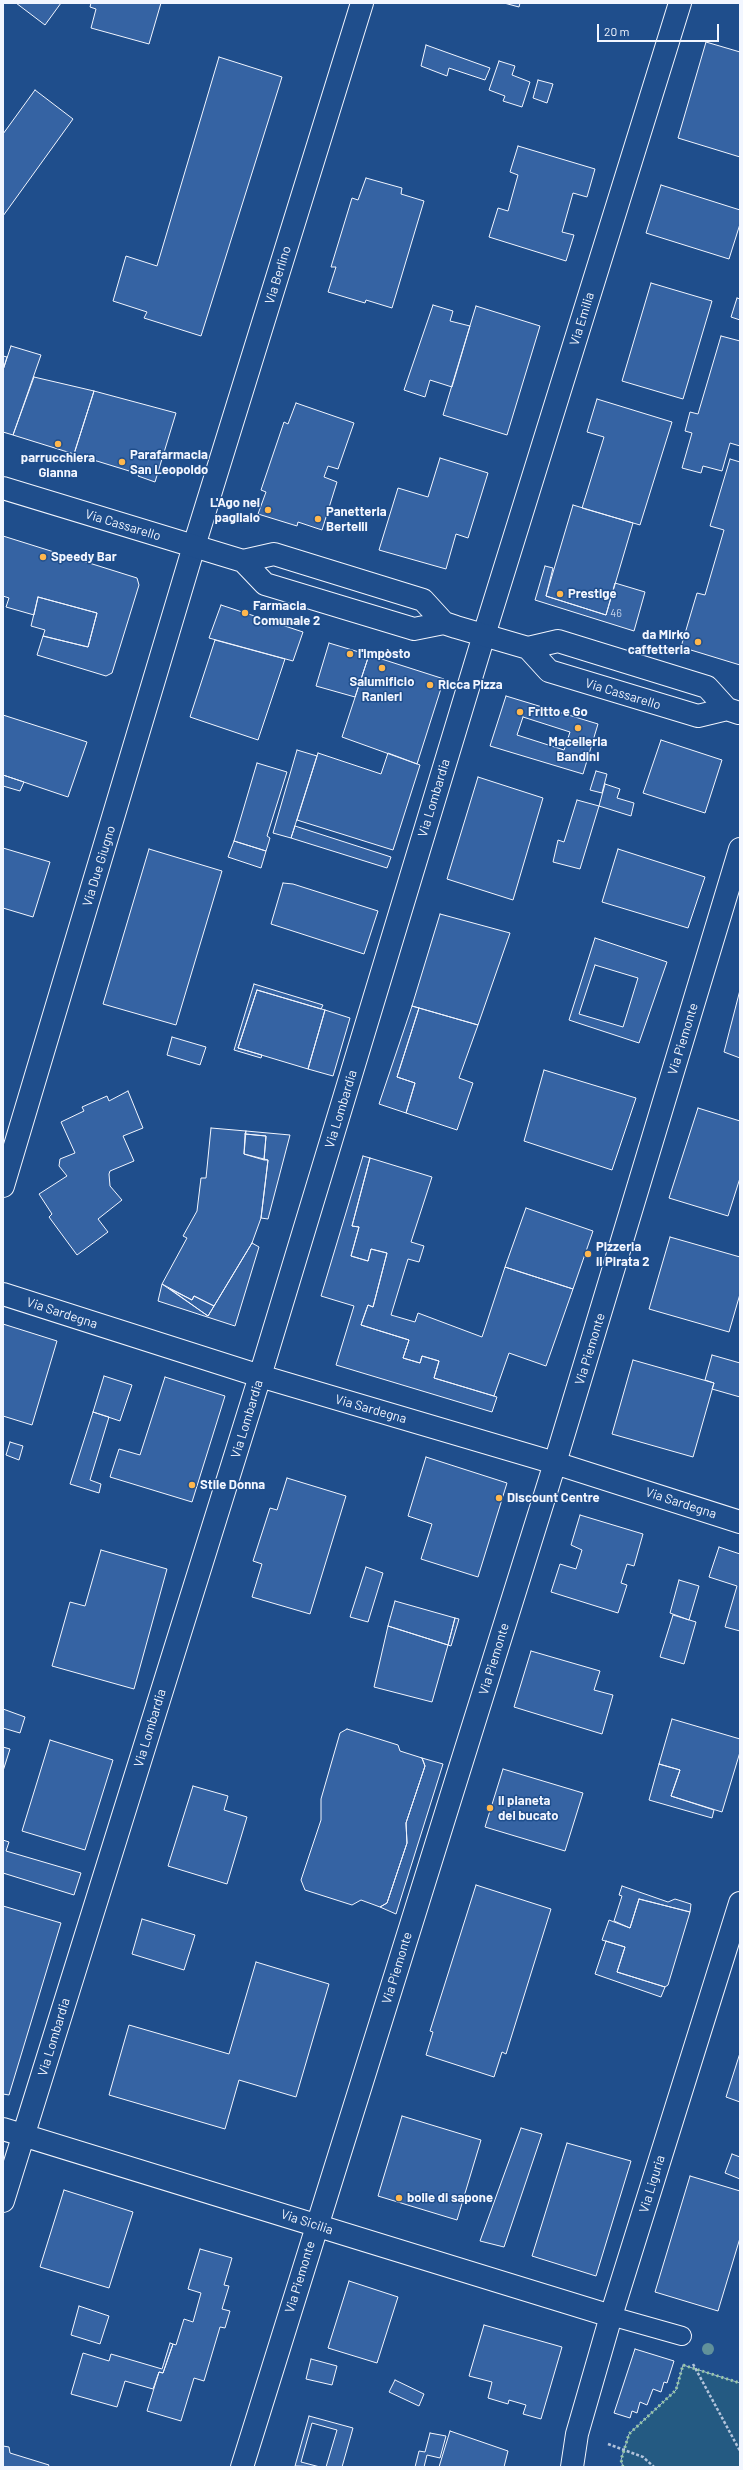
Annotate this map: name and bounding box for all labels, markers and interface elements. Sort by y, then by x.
scale bar [599,16,721,42]
text: 20 m [604,24,630,38]
street label: Via Berlino [262,244,294,306]
street label: Via Emilia [566,290,598,348]
marker: parrucchiera Gianna [53,439,63,449]
place label: Parafarmacia San Leopoldo [130,447,208,478]
place label: parrucchiera Gianna [21,450,95,481]
marker: Parafarmacia San Leopoldo [117,457,127,467]
place label: L'Ago nel pagliaio [210,495,260,526]
place label: Panetteria Bertelli [326,504,387,535]
marker: L'Ago nel pagliaio [263,505,273,515]
street label: Via Cassarello [83,506,163,544]
marker: Panetteria Bertelli [313,514,323,524]
place label: Speedy Bar [51,549,117,565]
marker: Speedy Bar [38,552,48,562]
place label: Prestige [568,586,617,602]
marker: Prestige [555,589,565,599]
place label: Farmacia Comunale 2 [253,598,320,629]
house number: 46 [610,606,622,620]
marker: Farmacia Comunale 2 [240,608,250,618]
place label: da Mirko caffetteria [628,627,690,658]
marker: da Mirko caffetteria [693,637,703,647]
place label: l'impòsto [358,646,411,662]
marker: l'impòsto [345,649,355,659]
marker: Salumificio Ranieri [377,663,387,673]
place label: Salumificio Ranieri [350,674,414,705]
street label: Via Cassarello [583,675,663,713]
place label: Ricca Pizza [438,677,503,693]
marker: Ricca Pizza [425,680,435,690]
place label: Fritto e Go [528,704,588,720]
marker: Fritto e Go [515,707,525,717]
marker: Macelleria Bandini [573,723,583,733]
place label: Macelleria Bandini [549,734,607,765]
street label: Via Lombardia [415,757,453,839]
street label: Via Due Giugno [79,824,119,908]
street label: Via Piemonte [665,1001,701,1077]
street label: Via Lombardia [322,1068,360,1150]
place label: Pizzeria il Pirata 2 [596,1239,649,1270]
marker: Pizzeria il Pirata 2 [583,1249,593,1259]
street label: Via Sardegna [25,1294,99,1332]
street label: Via Piemonte [572,1311,608,1387]
street label: Via Lombardia [228,1378,266,1460]
street label: Via Sardegna [333,1391,409,1427]
place label: Stile Donna [200,1477,265,1493]
marker: Stile Donna [187,1480,197,1490]
street label: Via Sardegna [644,1484,718,1522]
place label: Discount Centre [507,1490,600,1506]
marker: Discount Centre [494,1493,504,1503]
street label: Via Piemonte [476,1621,512,1697]
street label: Via Lombardia [131,1687,169,1769]
place label: il pianeta del bucato [498,1793,558,1824]
marker: il pianeta del bucato [485,1803,495,1813]
street label: Via Piemonte [379,1930,415,2006]
street label: Via Lombardia [35,1996,73,2078]
street label: Via Liguria [636,2153,668,2215]
place label: bolle di sapone [407,2190,493,2206]
marker: bolle di sapone [394,2193,404,2203]
street label: Via Sicilia [279,2206,335,2238]
street label: Via Piemonte [282,2239,318,2315]

